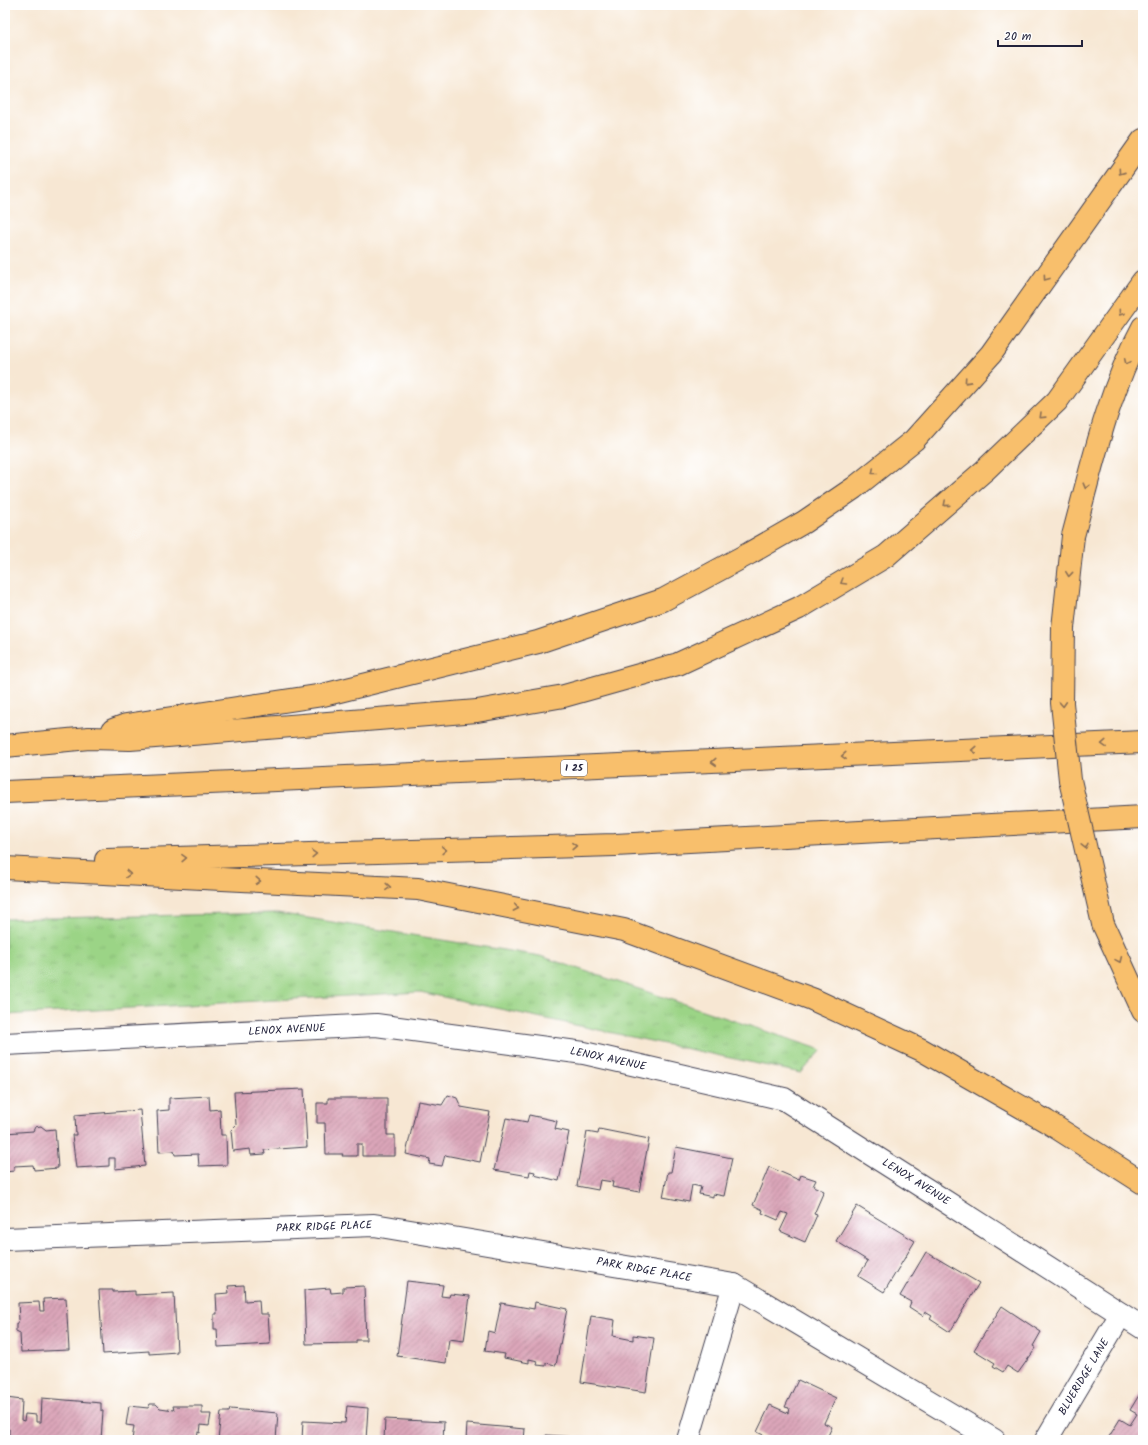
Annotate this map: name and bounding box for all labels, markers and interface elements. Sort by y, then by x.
scale bar [998,22,1082,48]
text: 20 m [1004,27,1032,46]
one-way arrow [1118,168,1126,175]
one-way arrow [1043,274,1051,281]
one-way arrow [1118,309,1126,316]
one-way arrow [1124,358,1132,366]
one-way arrow [964,376,971,384]
one-way arrow [1039,411,1047,419]
one-way arrow [872,467,879,474]
one-way arrow [1082,482,1091,489]
one-way arrow [943,499,951,506]
one-way arrow [1064,571,1073,577]
one-way arrow [840,577,847,585]
one-way arrow [1059,701,1067,707]
one-way arrow [1101,740,1107,748]
one-way arrow [971,745,977,754]
one-way arrow [841,751,847,760]
one-way arrow [711,757,717,766]
road number: I 25 [561,760,587,776]
one-way arrow [571,842,577,850]
one-way arrow [1080,843,1088,849]
one-way arrow [441,846,447,854]
one-way arrow [311,849,317,858]
one-way arrow [181,853,187,862]
one-way arrow [125,870,131,878]
one-way arrow [255,876,261,885]
one-way arrow [384,883,391,892]
one-way arrow [512,904,519,912]
one-way arrow [1114,955,1122,963]
street label: LENOX AVENUE [248,1019,327,1041]
street label: LENOX AVENUE [568,1042,648,1076]
street label: LENOX AVENUE [878,1154,954,1210]
street label: PARK RIDGE PLACE [276,1216,373,1238]
street label: PARK RIDGE PLACE [595,1253,693,1287]
street label: BLUERIDGE LANE [1054,1335,1114,1419]

